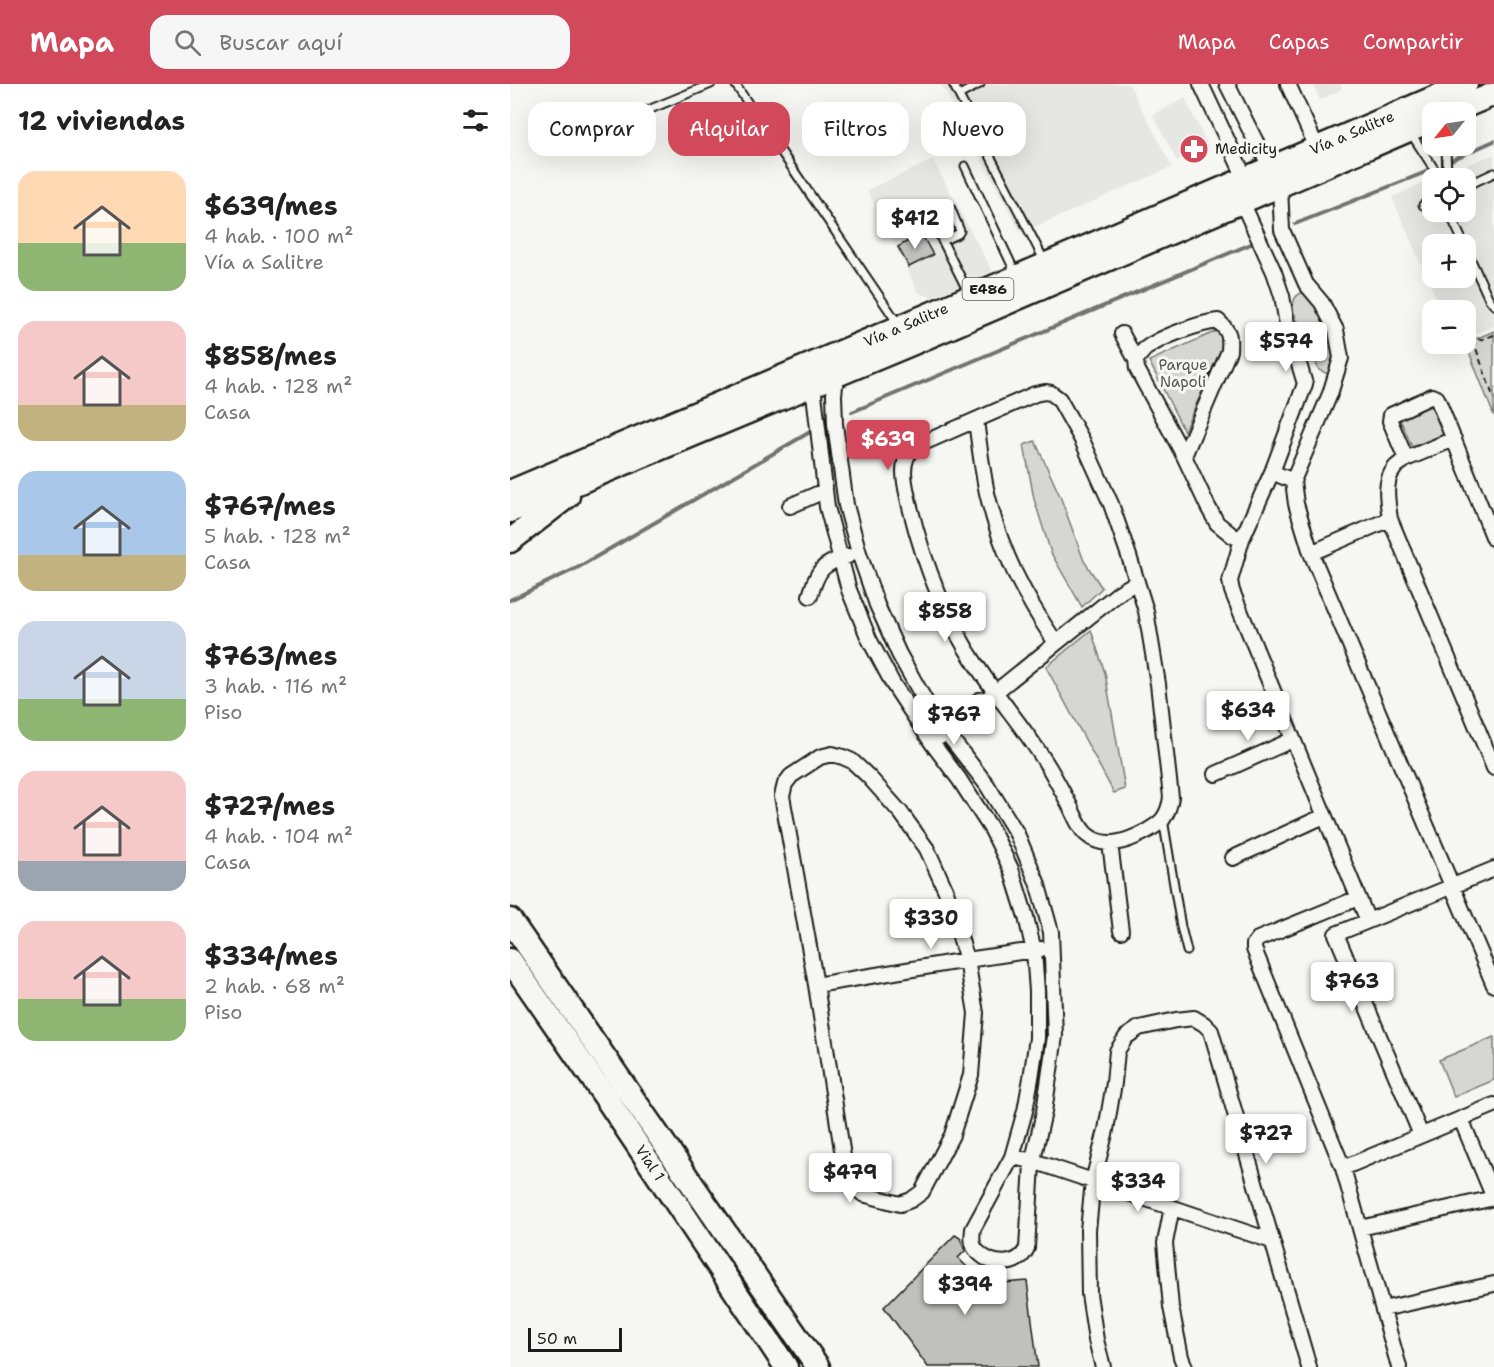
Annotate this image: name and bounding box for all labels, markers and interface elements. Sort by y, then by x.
search box [150,15,570,69]
text: Mapa [30,23,114,61]
icon: search [171,26,204,59]
text: Buscar aquí [219,28,342,57]
text: Mapa [1178,28,1236,56]
text: Capas [1269,28,1330,56]
text: Compartir [1363,28,1464,56]
chip: Comprar [528,102,656,156]
chip: Alquilar [668,102,790,156]
chip: Filtros [802,102,909,156]
chip: Nuevo [921,102,1026,156]
north arrow [1422,102,1476,156]
map controls [1422,102,1476,354]
text: 12 viviendas [18,103,185,138]
icon: filters [459,104,492,137]
street label: Vía a Salitre [1307,106,1397,160]
pharmacy icon: Medicity [1178,133,1210,165]
place label: Medicity [1215,139,1277,159]
button: locate [1422,168,1476,222]
text: $639/mes [204,188,338,223]
icon: home [66,195,138,267]
pin: $412 [879,199,951,250]
text: $412 [891,205,939,231]
text: 4 hab. · 100 m² [204,223,353,249]
button: + [1422,234,1476,288]
text: Vía a Salitre [204,249,324,275]
road number: E486 [962,278,1014,300]
street label: Vía a Salitre [861,298,951,352]
button: − [1422,300,1476,354]
pin: $574 [1250,322,1322,373]
text: $574 [1259,328,1313,354]
text: $858/mes [204,338,337,373]
icon: home [66,345,138,417]
park label: Parque Napoli [1158,355,1208,392]
text: 4 hab. · 128 m² [204,373,352,399]
text: Casa [204,399,250,425]
pin: $639 [852,420,924,471]
text: $639 [861,426,915,452]
text: $767/mes [204,488,336,523]
icon: home [66,495,138,567]
text: 5 hab. · 128 m² [204,523,351,549]
text: Casa [204,549,250,575]
pin: $858 [909,592,981,643]
text: $858 [918,598,972,624]
text: $763/mes [204,638,337,673]
icon: home [66,645,138,717]
text: 3 hab. · 116 m² [204,673,347,699]
pin: $634 [1212,691,1284,742]
pin: $767 [918,695,990,746]
text: $634 [1221,697,1275,723]
text: Piso [204,699,242,725]
text: $767 [927,701,981,727]
text: $727/mes [204,788,335,823]
icon: home [66,795,138,867]
text: 4 hab. · 104 m² [204,823,353,849]
text: Casa [204,849,250,875]
pin: $330 [895,899,967,950]
text: $330 [903,905,959,931]
text: $334/mes [204,938,338,973]
icon: home [66,945,138,1017]
pin: $763 [1316,962,1388,1013]
text: $763 [1325,968,1379,994]
text: 2 hab. · 68 m² [204,973,345,999]
text: Piso [204,999,242,1025]
pin: $727 [1230,1114,1302,1165]
text: $727 [1239,1120,1293,1146]
street label: Vial 1 [631,1141,669,1185]
pin: $479 [814,1153,886,1204]
text: $479 [823,1159,877,1185]
pin: $334 [1102,1162,1174,1213]
text: $334 [1111,1168,1165,1194]
pin: $394 [929,1265,1001,1316]
text: $394 [938,1271,992,1297]
scale bar [528,1325,622,1352]
text: 50 m [537,1328,577,1349]

